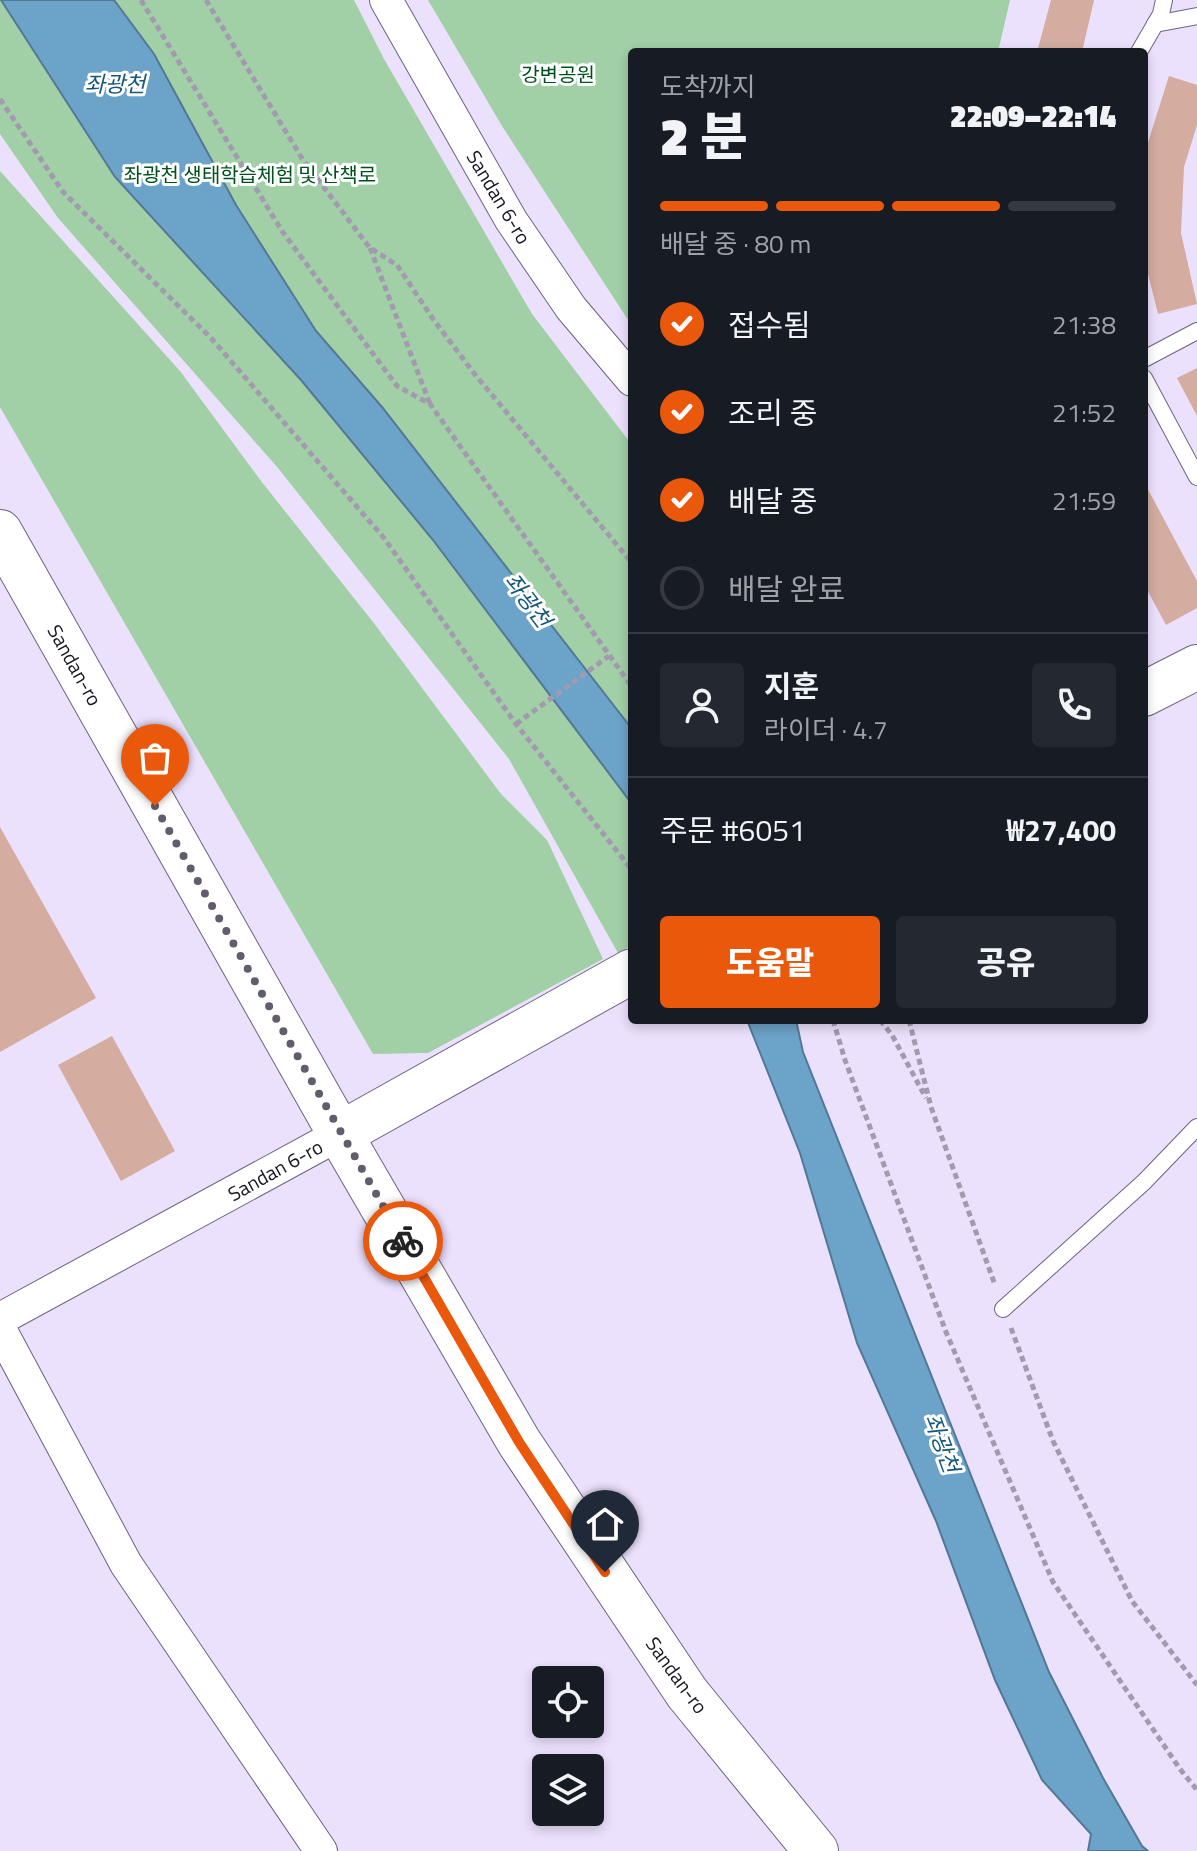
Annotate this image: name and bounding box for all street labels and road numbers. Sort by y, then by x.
street label: Sandan 6-ro [459,144,539,250]
street label: Sandan-ro [40,619,110,711]
street label: Sandan 6-ro [222,1131,328,1209]
street label: Sandan-ro [638,1630,716,1720]

